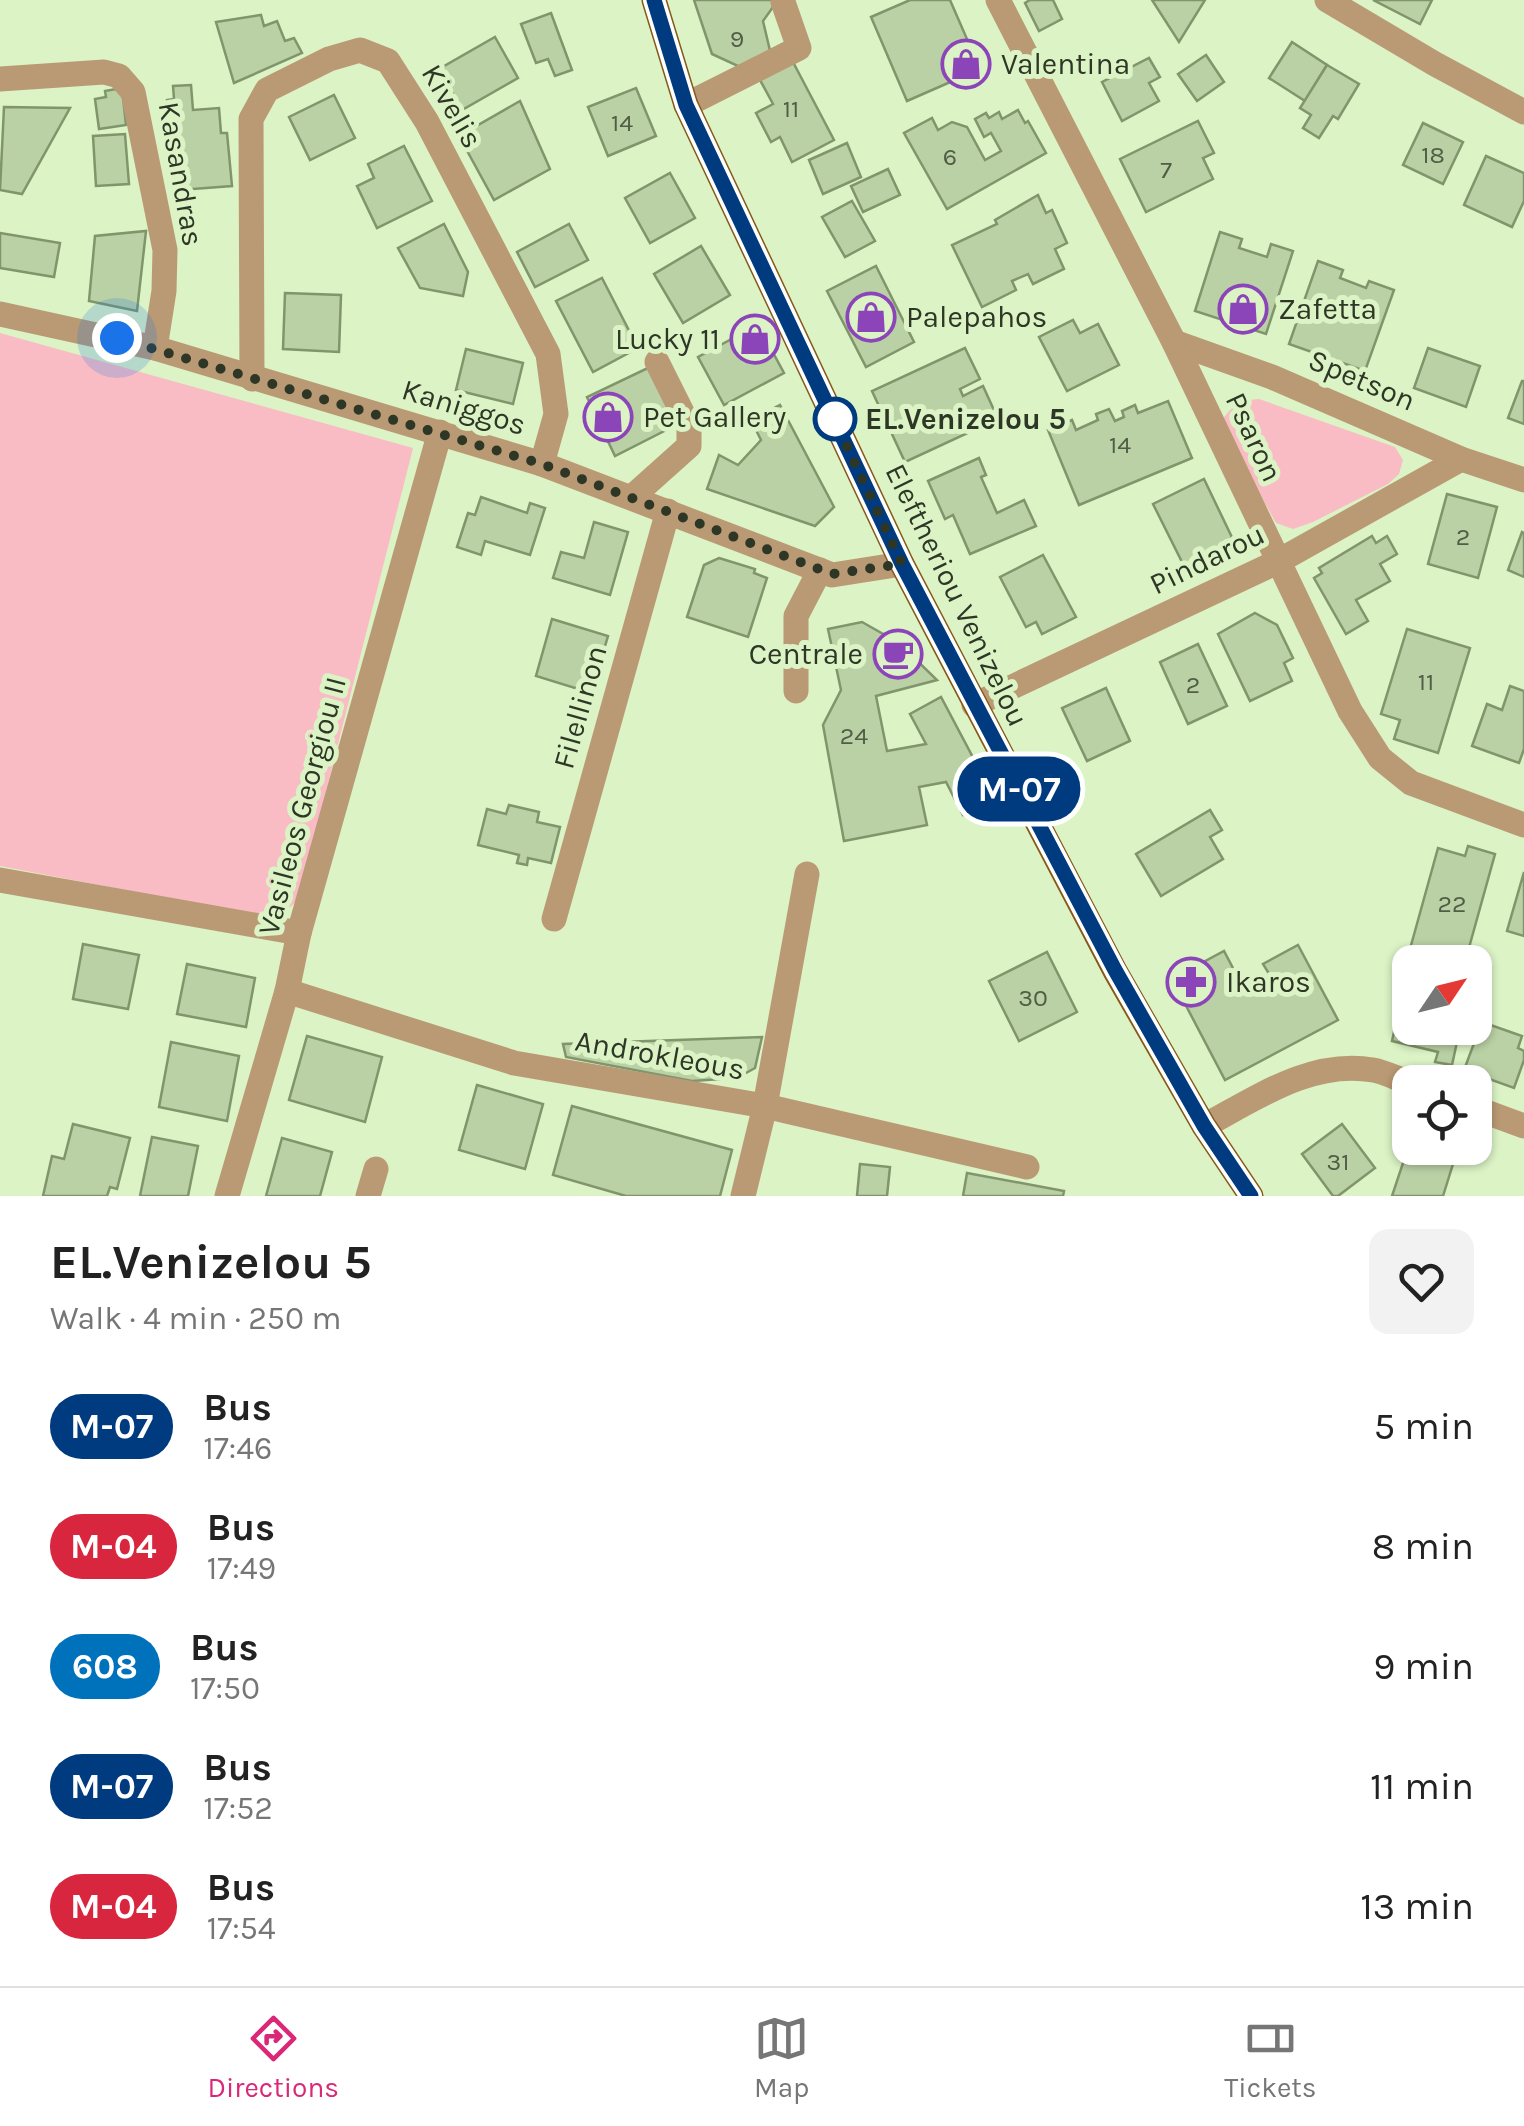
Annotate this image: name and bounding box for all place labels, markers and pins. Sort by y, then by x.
shop icon: Valentina [940,38,992,90]
place label: Valentina [1001,46,1130,82]
shop icon: Zafetta [1217,283,1269,335]
shop icon: Palepahos [845,291,897,343]
place label: Zafetta [1278,291,1377,327]
place label: Palepahos [906,299,1047,335]
shop icon: Lucky 11 [729,313,781,365]
place label: Lucky 11 [615,321,720,357]
shop icon: Pet Gallery [582,391,634,443]
marker: EL.Venizelou 5 [814,398,856,440]
place label: Pet Gallery [643,399,786,435]
place label: EL.Venizelou 5 [865,401,1066,437]
cafe icon: Centrale [872,628,924,680]
place label: Centrale [749,636,863,672]
pharmacy icon: Ikaros [1165,956,1217,1008]
place label: Ikaros [1226,964,1311,1000]

